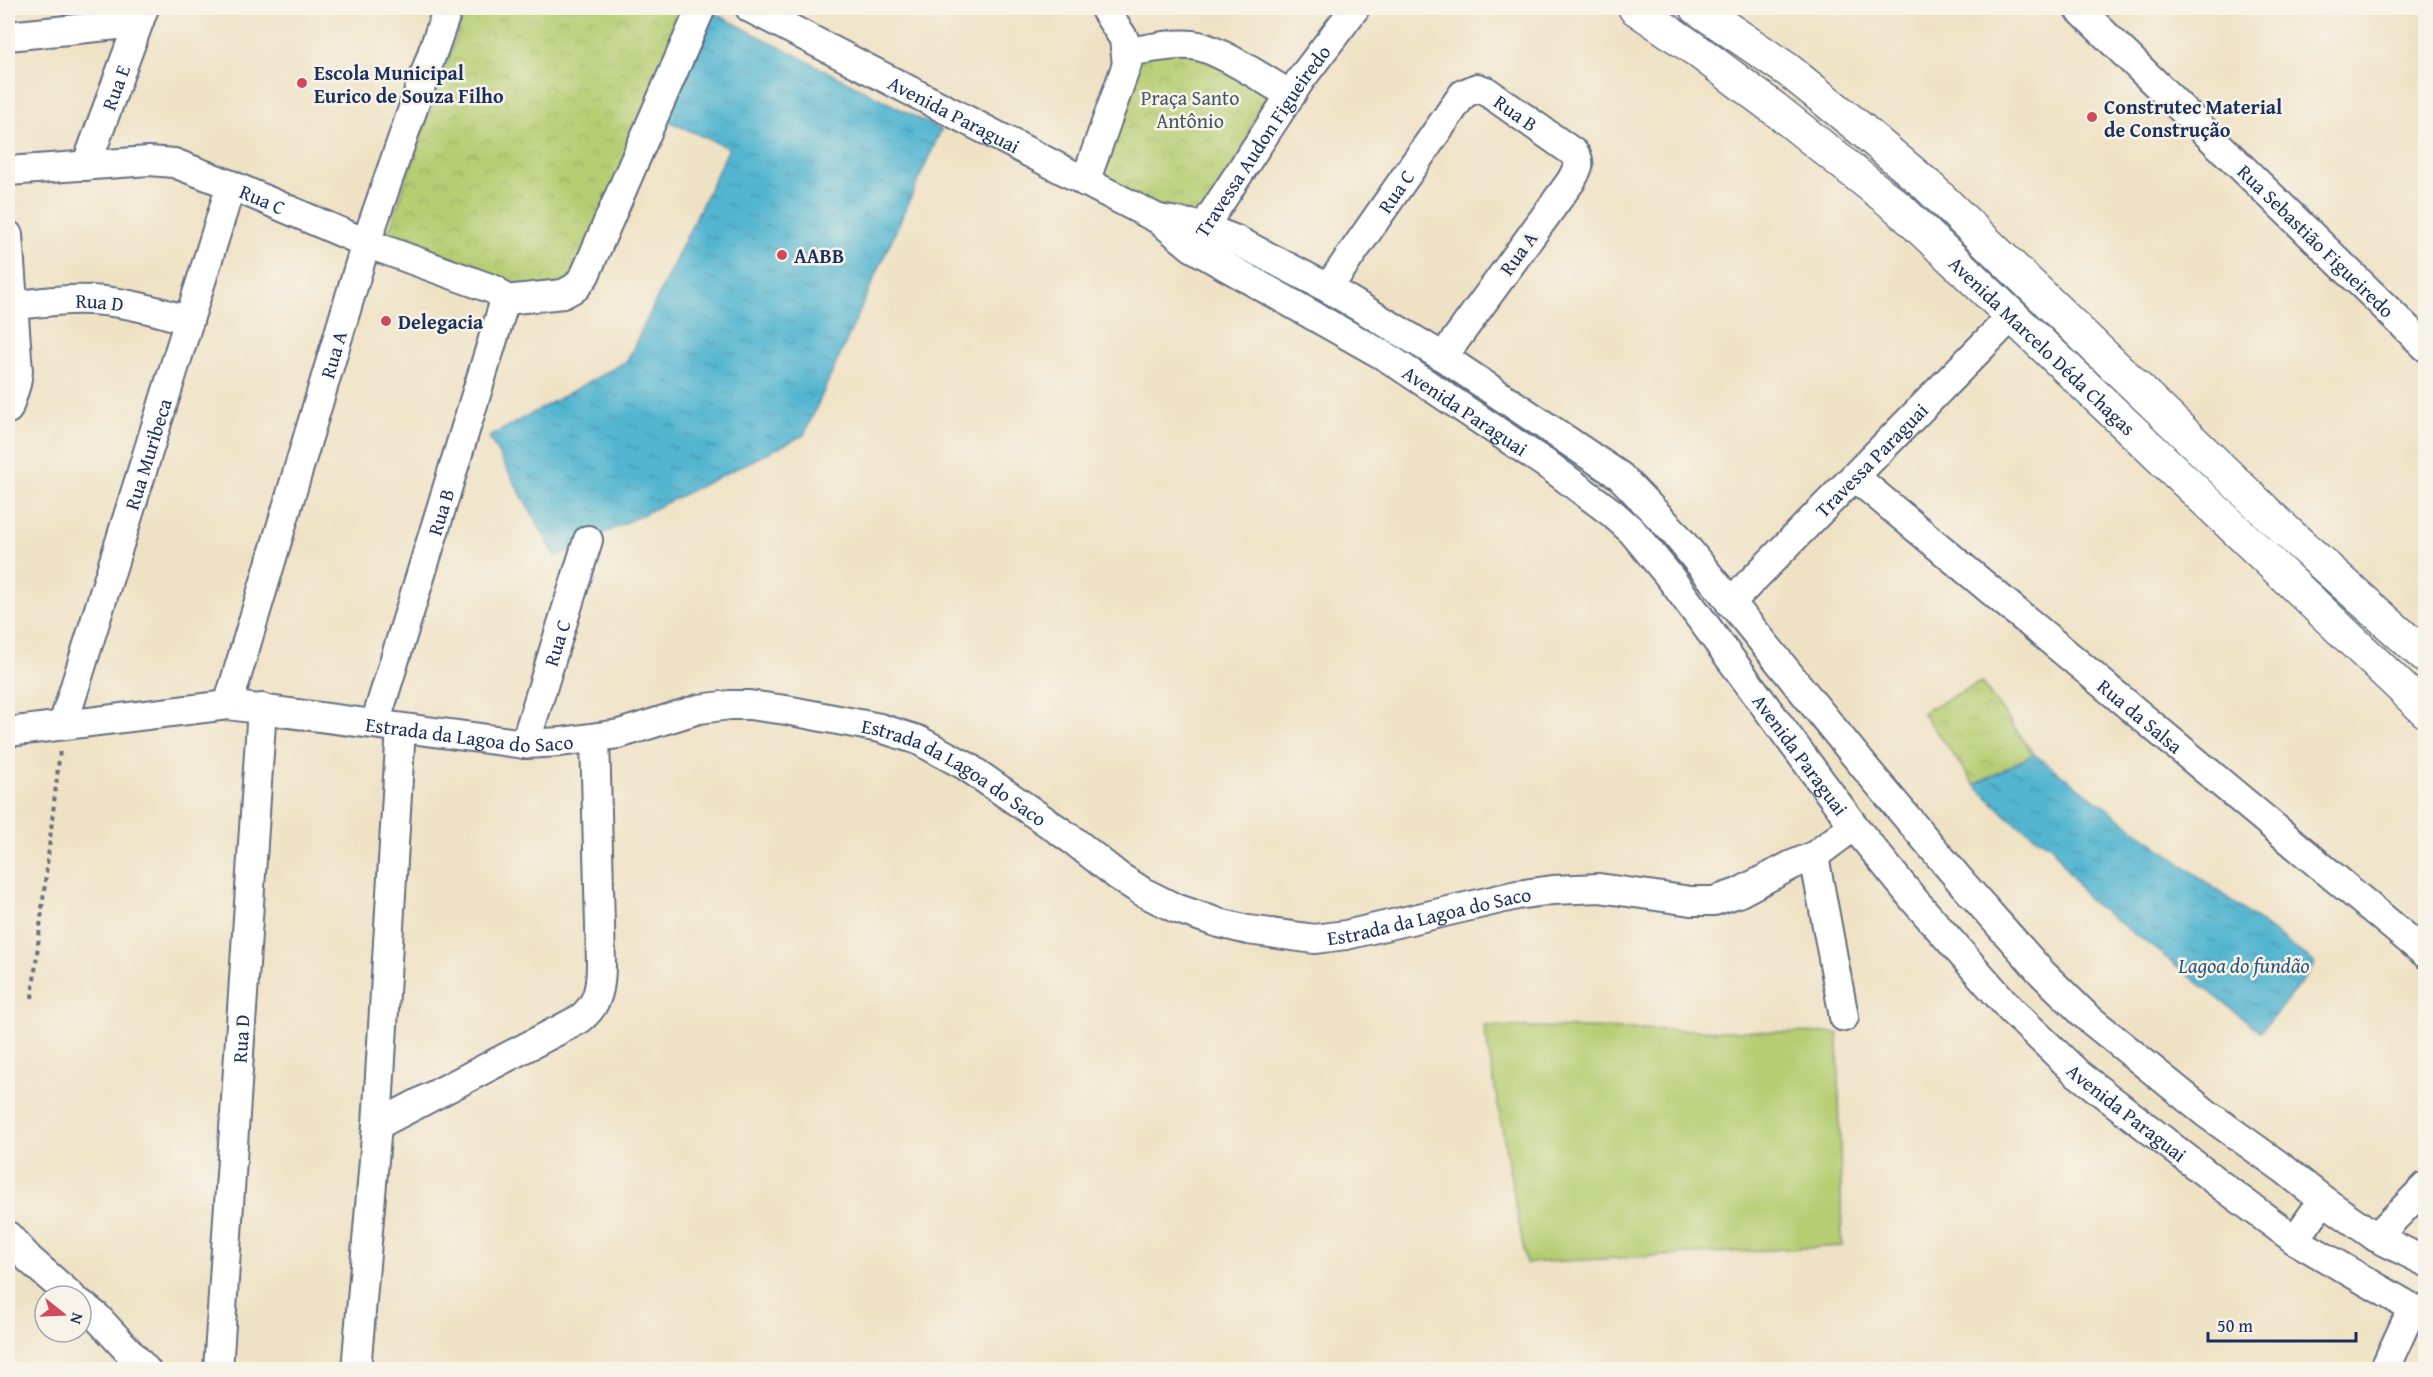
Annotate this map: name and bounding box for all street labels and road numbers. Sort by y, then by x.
street label: Travessa Audon Figueiredo [1187,38,1337,242]
street label: Rua E [93,60,137,114]
street label: Avenida Paraguai [883,67,1026,160]
street label: Rua B [1488,87,1544,138]
street label: Rua Sebastião Figueiredo [2231,157,2402,324]
street label: Rua C [1370,163,1421,219]
street label: Rua C [235,176,290,221]
street label: Rua A [1492,225,1544,281]
street label: Avenida Marcelo Déda Chagas [1943,249,2143,442]
street label: Rua D [75,285,126,318]
street label: Rua A [312,327,354,382]
street label: Avenida Paraguai [1397,358,1534,463]
street label: Rua Muribeca [116,394,179,513]
street label: Travessa Paraguai [1808,395,1934,524]
street label: Rua B [419,485,461,539]
street label: Rua C [535,616,577,669]
street label: Rua da Salsa [2092,671,2190,760]
street label: Avenida Paraguai [1746,687,1856,821]
street label: Estrada da Lagoa do Saco [364,709,575,759]
street label: Estrada da Lagoa do Saco [859,710,1053,833]
street label: Estrada da Lagoa do Saco [1325,879,1533,952]
street label: Rua D [224,1014,256,1064]
street label: Avenida Paraguai [2061,1056,2194,1168]

